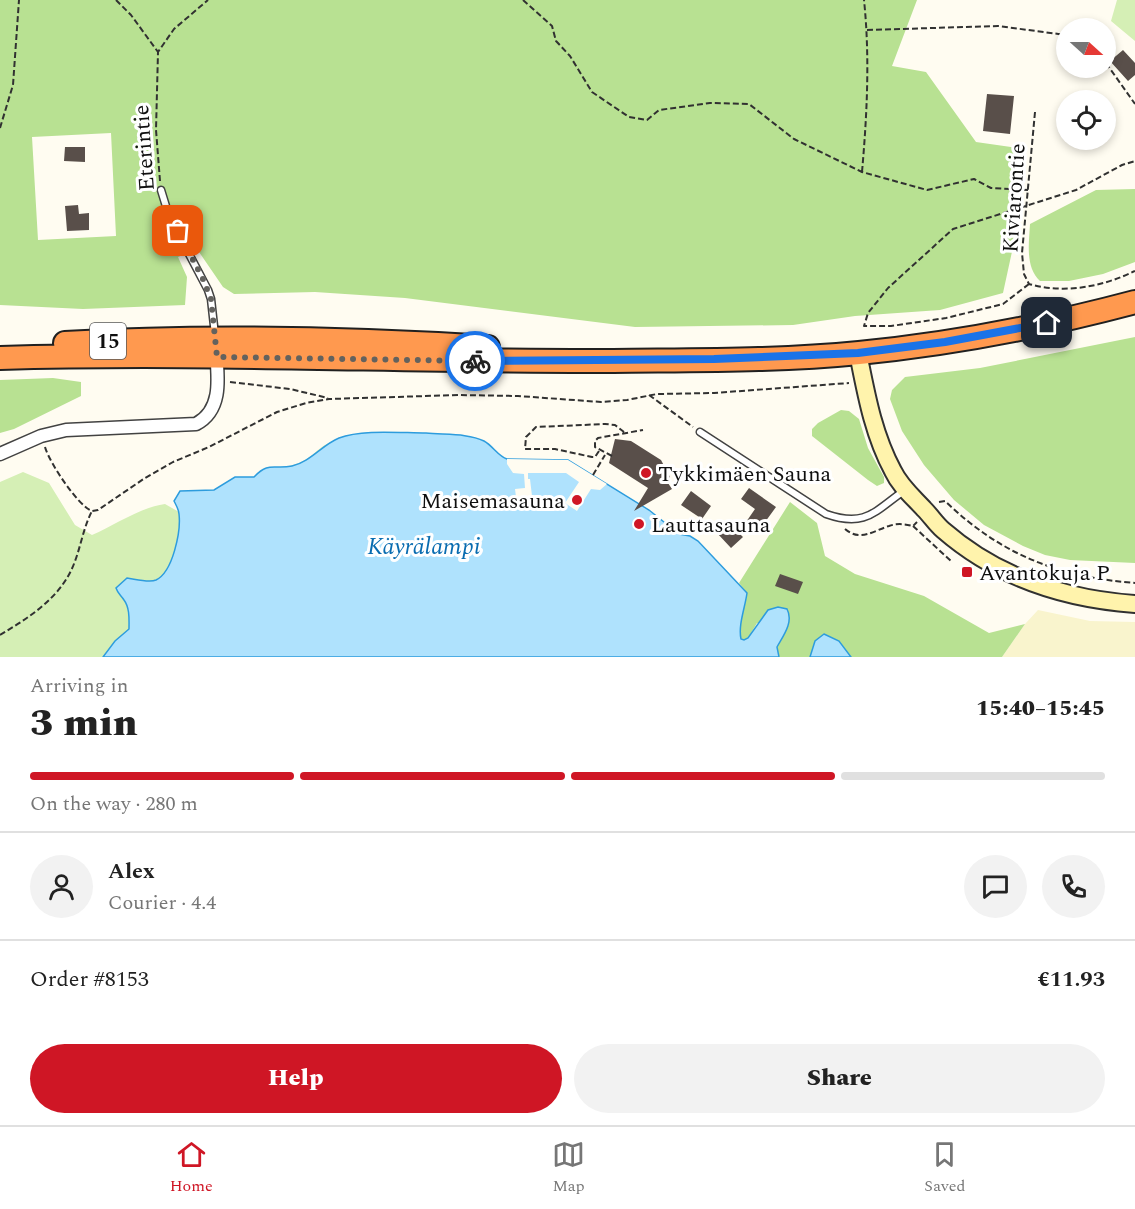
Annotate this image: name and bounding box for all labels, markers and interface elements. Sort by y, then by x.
north arrow [1056,18,1116,78]
map controls [1056,18,1116,150]
button: locate [1056,90,1116,150]
street label: Eterintie [125,104,164,192]
street label: Kiviarontie [994,142,1035,254]
pin [152,205,203,256]
icon: bag [161,214,194,247]
pin [1021,297,1072,348]
icon: home [1030,306,1063,339]
road number: 15 [90,323,126,359]
courier [445,331,505,391]
icon: bike [459,345,492,378]
place label: Tykkimäen Sauna [658,458,832,491]
marker: Tykkimäen Sauna [639,466,653,480]
place label: Maisemasauna [420,485,565,518]
marker: Maisemasauna [570,493,584,507]
place label: Lauttasauna [651,509,771,542]
marker: Lauttasauna [632,517,646,531]
water label: Käyrälampi [367,529,481,565]
place label: Avantokuja P [979,557,1110,590]
marker: Avantokuja P [960,565,974,579]
text: Arriving in [30,671,128,701]
text: 15:40–15:45 [976,692,1105,725]
text: 3 min [30,694,138,753]
text: On the way · 280 m [30,789,198,819]
button: person [30,855,93,918]
text: Alex [108,855,155,888]
button: chat [964,855,1027,918]
button: phone [1042,855,1105,918]
text: Courier · 4.4 [108,888,216,918]
text: Order #8153 [30,963,149,996]
text: €11.93 [1037,963,1105,996]
button: Help [30,1044,562,1113]
button: Share [574,1044,1105,1113]
tab: Home [170,1138,213,1198]
tab: Map [552,1138,585,1198]
tab: Saved [924,1138,965,1198]

